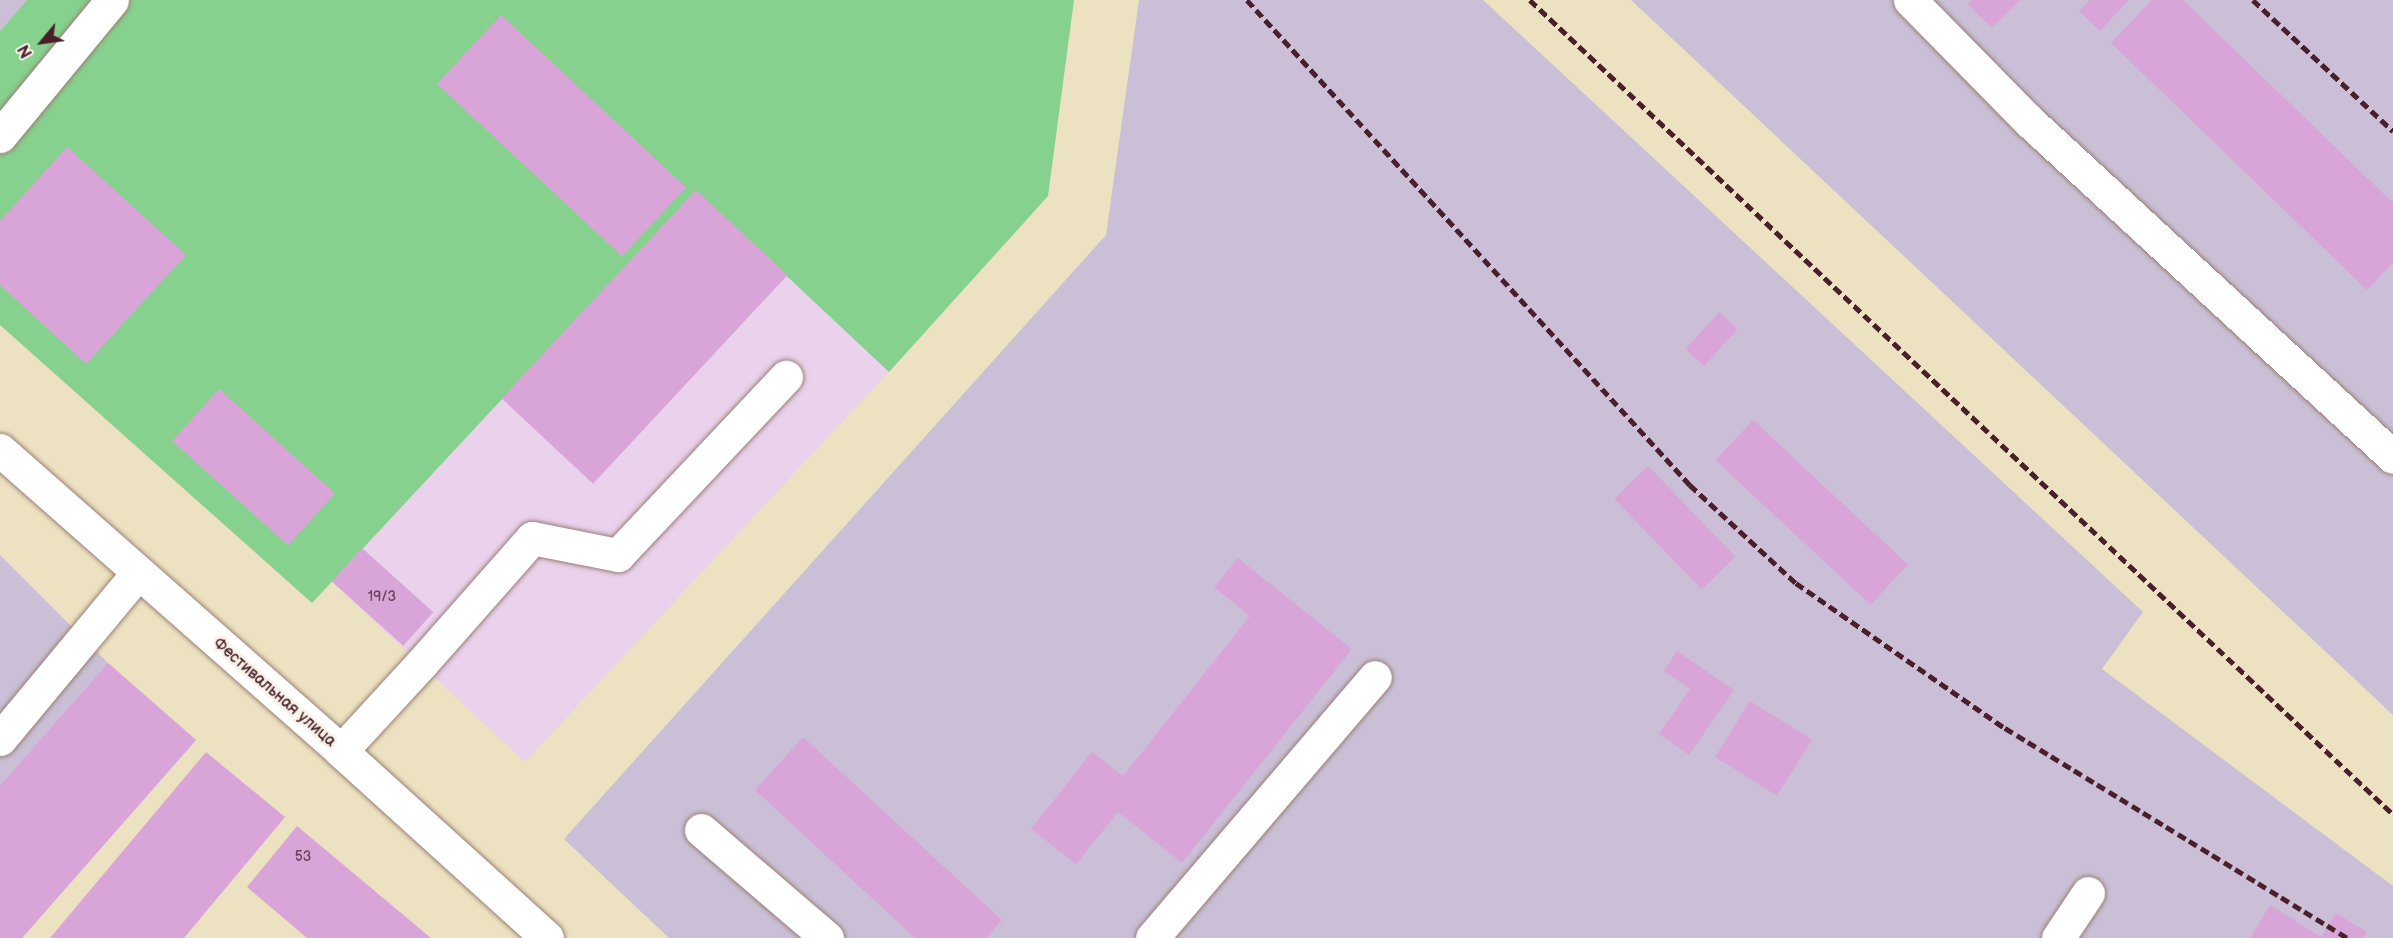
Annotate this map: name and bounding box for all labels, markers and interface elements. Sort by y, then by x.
north arrow [12,12,72,72]
text: N [15,41,37,61]
house number: 19/3 [368,589,396,605]
street label: Фестивальная улица [209,634,339,752]
house number: 53 [295,849,311,865]

